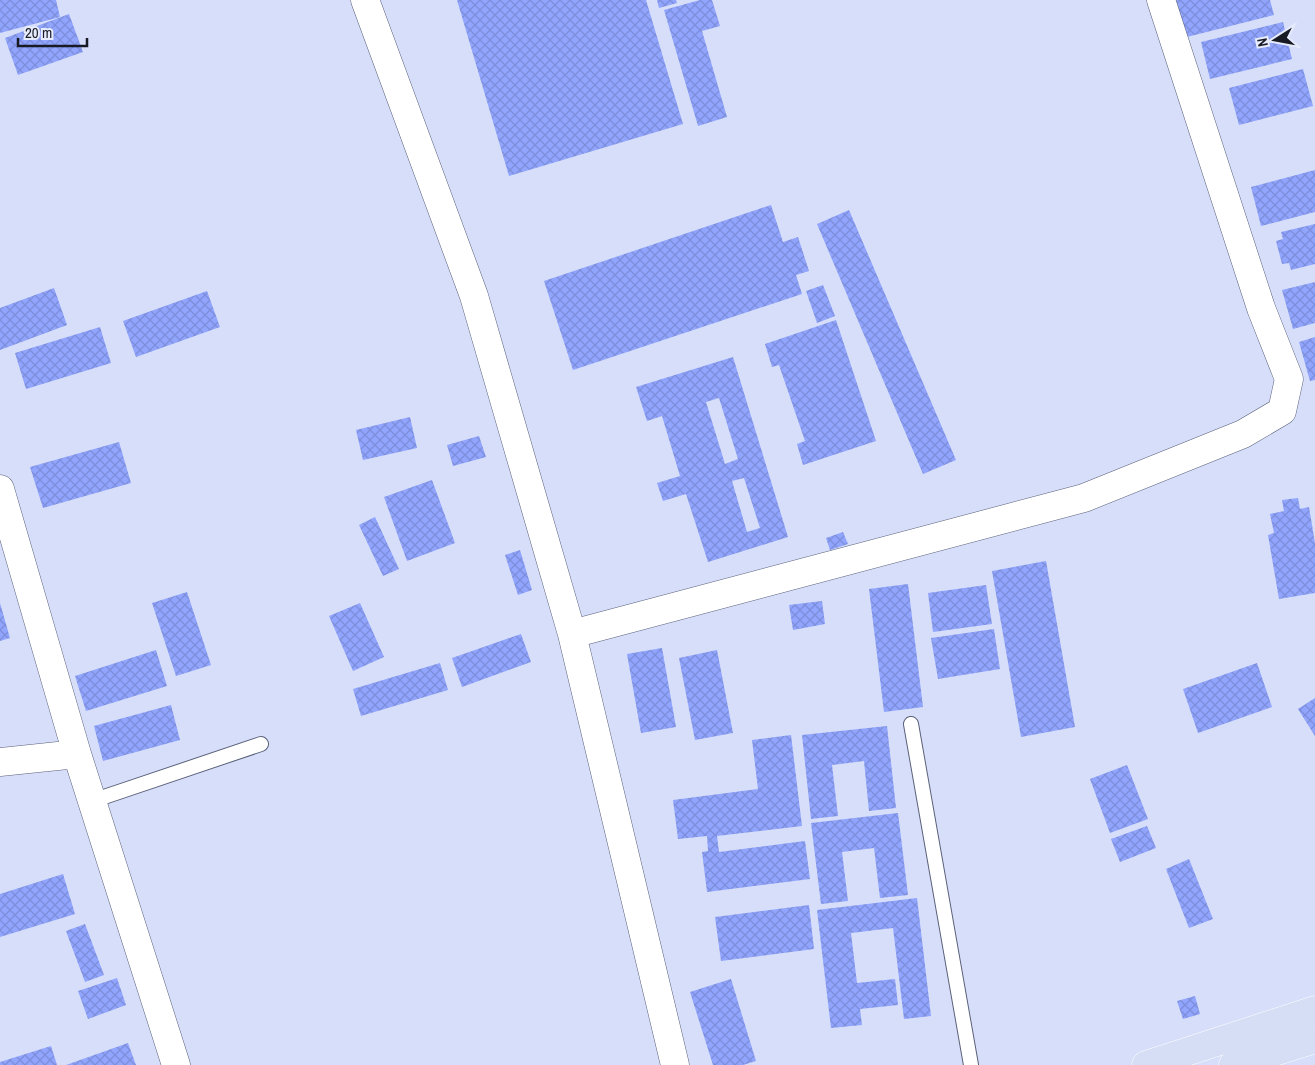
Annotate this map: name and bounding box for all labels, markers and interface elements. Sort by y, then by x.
scale bar [18,15,86,47]
north arrow [1250,15,1300,65]
text: 20 m [25,22,52,43]
text: N [1253,37,1272,48]

